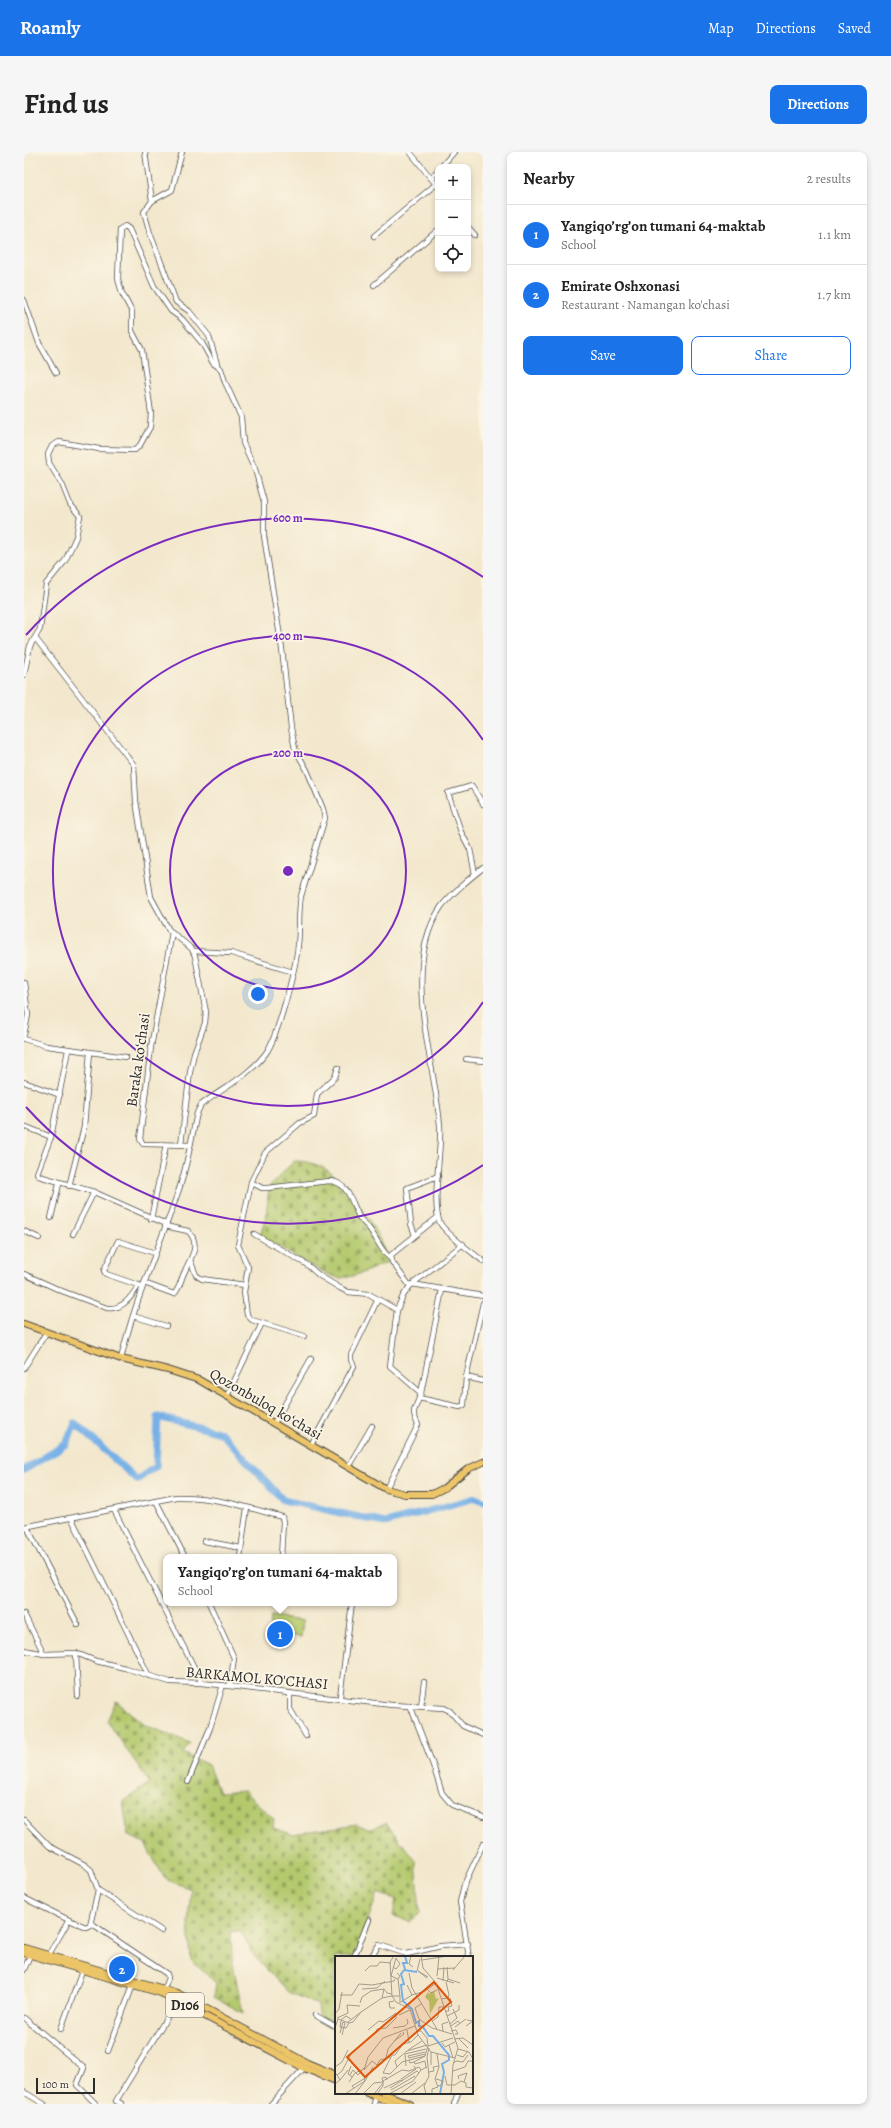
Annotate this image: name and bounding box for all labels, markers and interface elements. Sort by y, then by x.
text: Roamly [20,15,80,41]
text: Map [708,19,734,38]
text: Directions [756,19,816,38]
text: Saved [838,19,871,38]
text: Find us [24,85,109,123]
button: Directions [770,85,867,124]
map controls [435,164,471,272]
button: + [435,164,471,200]
text: Nearby [523,167,574,190]
text: 2 results [807,170,851,187]
button: − [435,200,471,236]
text: Yangiqo’rg’on tumani 64-maktab [561,216,765,236]
text: 1 [534,226,538,243]
text: 1.1 km [818,226,851,243]
button: locate [435,236,471,272]
text: School [561,236,596,253]
text: Emirate Oshxonasi [561,276,680,296]
text: 2 [533,286,539,303]
text: 1.7 km [817,286,851,303]
text: Restaurant · Namangan ko'chasi [561,296,730,313]
button: Save [523,336,683,375]
button: Share [691,336,851,375]
text: 600 m [273,510,303,526]
text: 400 m [273,628,303,644]
text: 200 m [273,745,303,761]
centre of rings [281,864,295,878]
your location [248,984,268,1004]
street label: Baraka koʻchasi [122,1012,154,1108]
street label: Qozonbuloq koʻchasi [206,1364,326,1444]
popup [163,1554,397,1606]
text: Yangiqo’rg’on tumani 64-maktab [178,1562,382,1582]
text: School [178,1582,213,1599]
pin: 1 [267,1619,293,1649]
street label: BARKAMOL KO'CHASI [185,1662,329,1694]
pin: 2 [109,1954,135,1984]
inset map [335,1956,473,2094]
road number: D106 [166,1993,204,2017]
scale bar [36,2076,95,2095]
text: 100 m [42,2077,69,2092]

